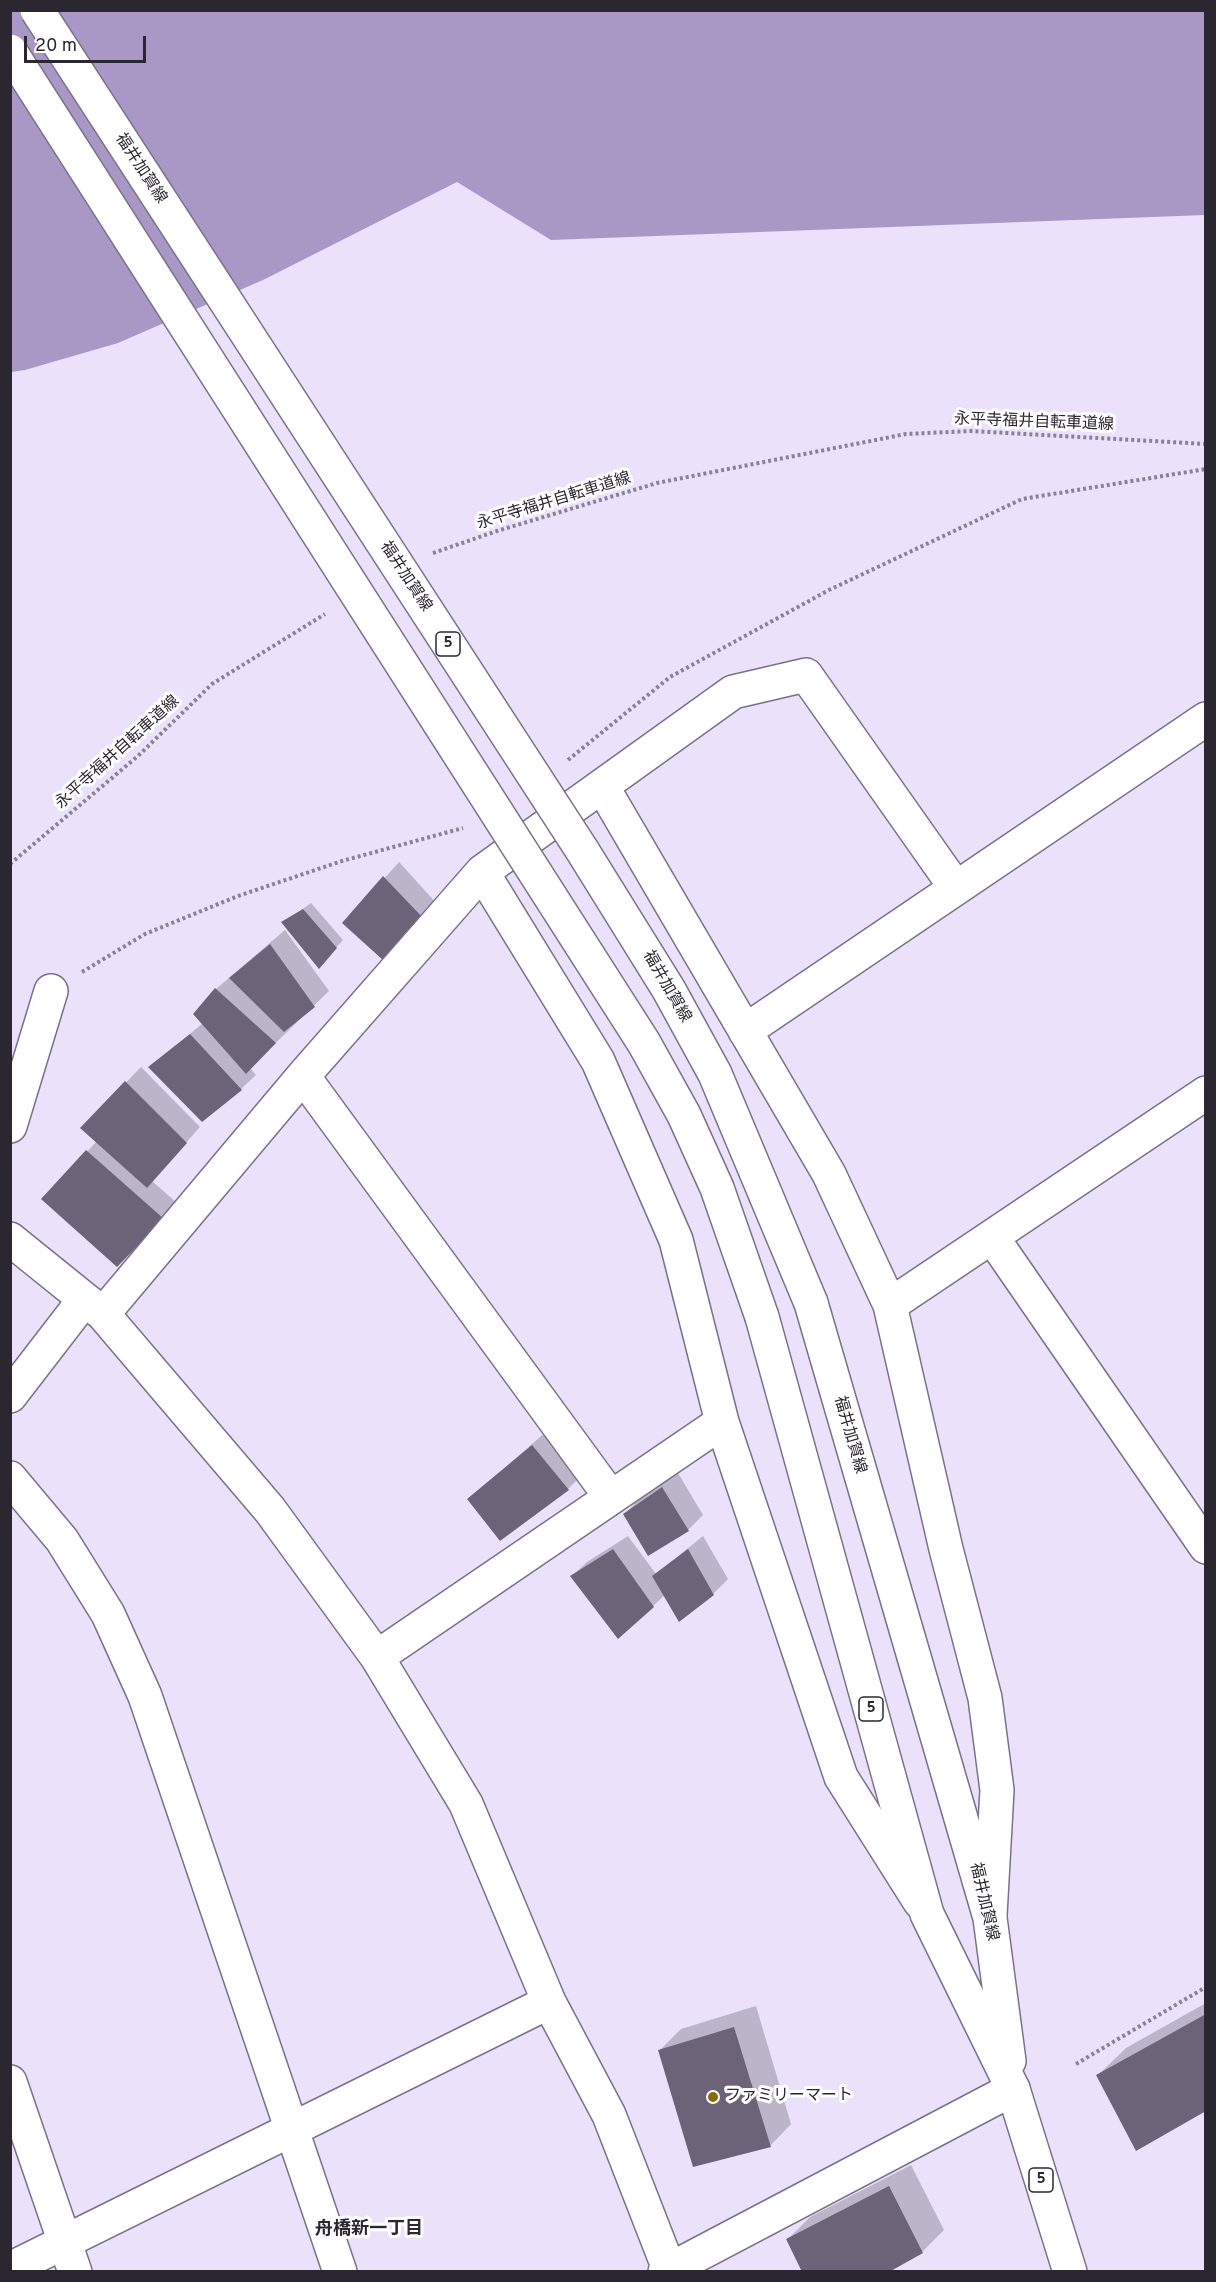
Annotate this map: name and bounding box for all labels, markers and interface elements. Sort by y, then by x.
scale bar [27,24,148,62]
text: 20 m [35,35,77,58]
street label: 福井加賀線 [110,130,170,208]
street label: 永平寺福井自転車道線 [954,411,1114,435]
street label: 永平寺福井自転車道線 [475,469,633,535]
street label: 福井加賀線 [375,538,435,616]
road number: 5 [436,632,460,656]
street label: 永平寺福井自転車道線 [52,692,184,814]
street label: 福井加賀線 [638,948,694,1026]
street label: 福井加賀線 [829,1394,869,1476]
road number: 5 [859,1697,883,1721]
street label: 福井加賀線 [965,1861,1001,1943]
place label: ファミリーマート [725,2087,853,2107]
marker: ファミリーマート [706,2090,720,2104]
road number: 5 [1029,2168,1053,2192]
district label: 舟橋新一丁目 [315,2219,423,2241]

